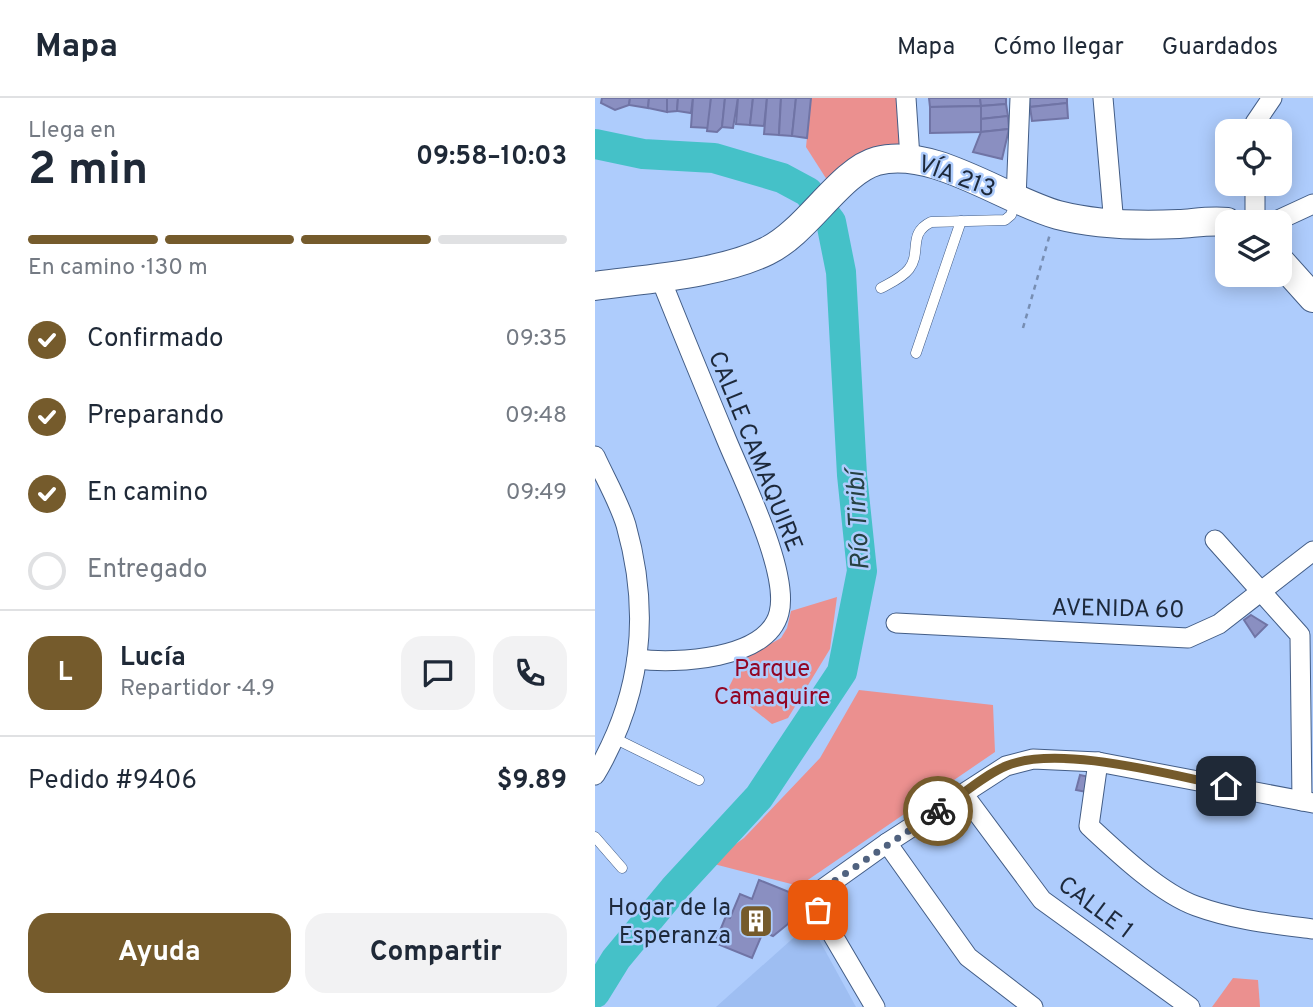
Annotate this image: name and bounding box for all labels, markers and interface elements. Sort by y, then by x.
text: Mapa [35,27,118,69]
text: Mapa [897,33,955,63]
text: Cómo llegar [993,33,1124,63]
text: Guardados [1162,33,1278,63]
text: Llega en [28,117,116,146]
map controls [1215,119,1292,287]
button: locate [1215,119,1292,196]
text: 09:58–10:03 [416,141,567,174]
text: 2 min [28,142,148,201]
street label: VÍA 213 [913,148,1000,206]
button: layers [1215,210,1292,287]
text: En camino · 130 m [28,254,208,283]
icon: check [28,321,66,359]
text: Confirmado [87,323,224,356]
text: 09:35 [505,325,567,354]
street label: CALLE CAMAQUIRE [700,347,808,556]
icon: check [28,398,66,436]
text: Preparando [87,400,224,433]
text: 09:48 [505,402,567,431]
water label: Río Tiribí [840,465,879,571]
icon: check [28,475,66,513]
text: En camino [87,477,208,510]
text: 09:49 [506,479,567,508]
text: Entregado [87,554,207,587]
street label: AVENIDA 60 [1051,594,1185,626]
button: chat [401,636,475,710]
button: phone [493,636,567,710]
text: Lucía [120,642,186,675]
park label: Parque Camaquire [714,655,830,713]
text: L [58,657,72,690]
text: Repartidor · 4.9 [120,675,275,704]
pin [1196,756,1256,816]
text: Pedido #9406 [28,765,197,798]
text: $9.89 [497,765,567,798]
icon: home [1207,767,1245,805]
courier [903,776,973,846]
icon: bike [919,792,957,830]
street label: CALLE 1 [1051,871,1138,947]
pin [788,880,848,940]
icon: bag [799,891,837,929]
place label: Hogar de la Esperanza [608,894,731,952]
building icon: Hogar de la Esperanza [737,902,775,940]
button: Ayuda [28,913,291,993]
button: Compartir [305,913,567,993]

